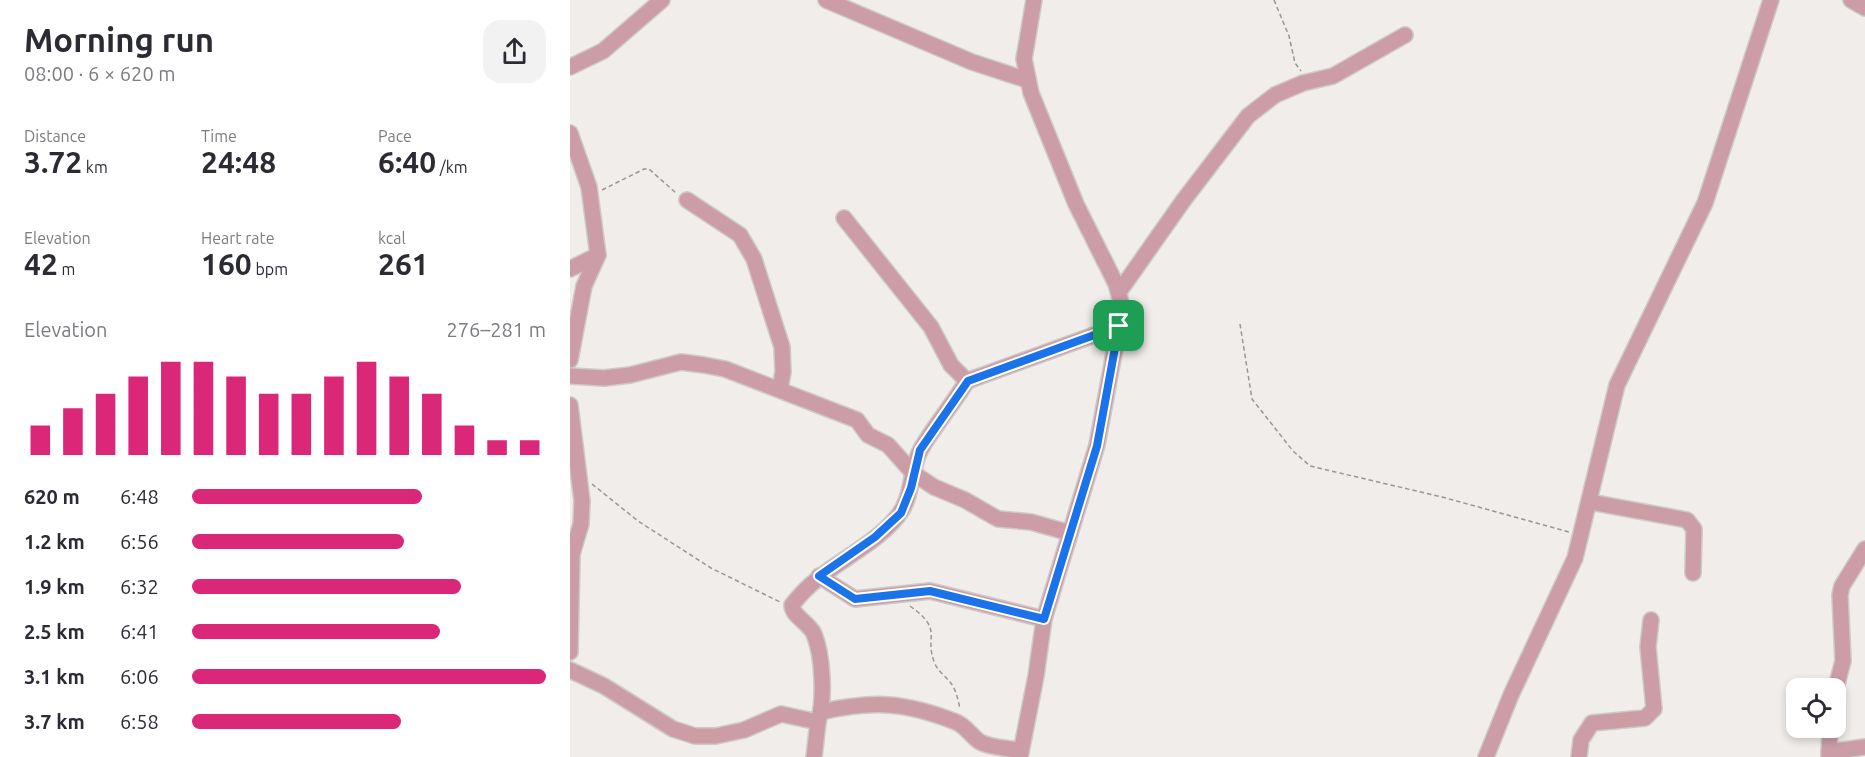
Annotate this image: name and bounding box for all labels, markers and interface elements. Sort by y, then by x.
button: share [483,20,546,83]
text: Morning run [24,21,214,58]
text: 08:00 · 6 × 620 m [24,62,176,85]
text: Distance [24,127,86,145]
text: Time [201,127,237,145]
text: Pace [378,127,412,145]
text: 3.72 [24,145,82,179]
text: 24:48 [201,145,276,179]
text: 6:40 [378,145,436,179]
text: km [82,158,108,176]
text: /km [436,158,468,176]
text: Elevation [24,229,91,247]
text: Heart rate [201,229,275,247]
text: kcal [378,229,406,247]
text: 42 [24,247,58,281]
text: 160 [201,247,252,281]
text: 261 [378,247,429,281]
text: m [58,260,75,278]
text: bpm [252,260,288,278]
pin [1093,300,1144,351]
icon: arrive [1102,309,1135,342]
text: Elevation [24,318,107,341]
text: 276–281 m [447,318,546,341]
text: 620 m [24,485,80,508]
text: 6:48 [120,485,159,508]
text: 1.2 km [24,530,85,553]
text: 6:56 [120,530,159,553]
text: 1.9 km [24,575,85,598]
text: 6:32 [120,575,159,598]
text: 2.5 km [24,620,85,643]
text: 6:41 [120,620,159,643]
text: 3.1 km [24,665,85,688]
text: 6:06 [120,665,159,688]
map controls [1786,678,1846,738]
button: locate [1786,678,1846,738]
text: 3.7 km [24,710,85,733]
text: 6:58 [120,710,159,733]

